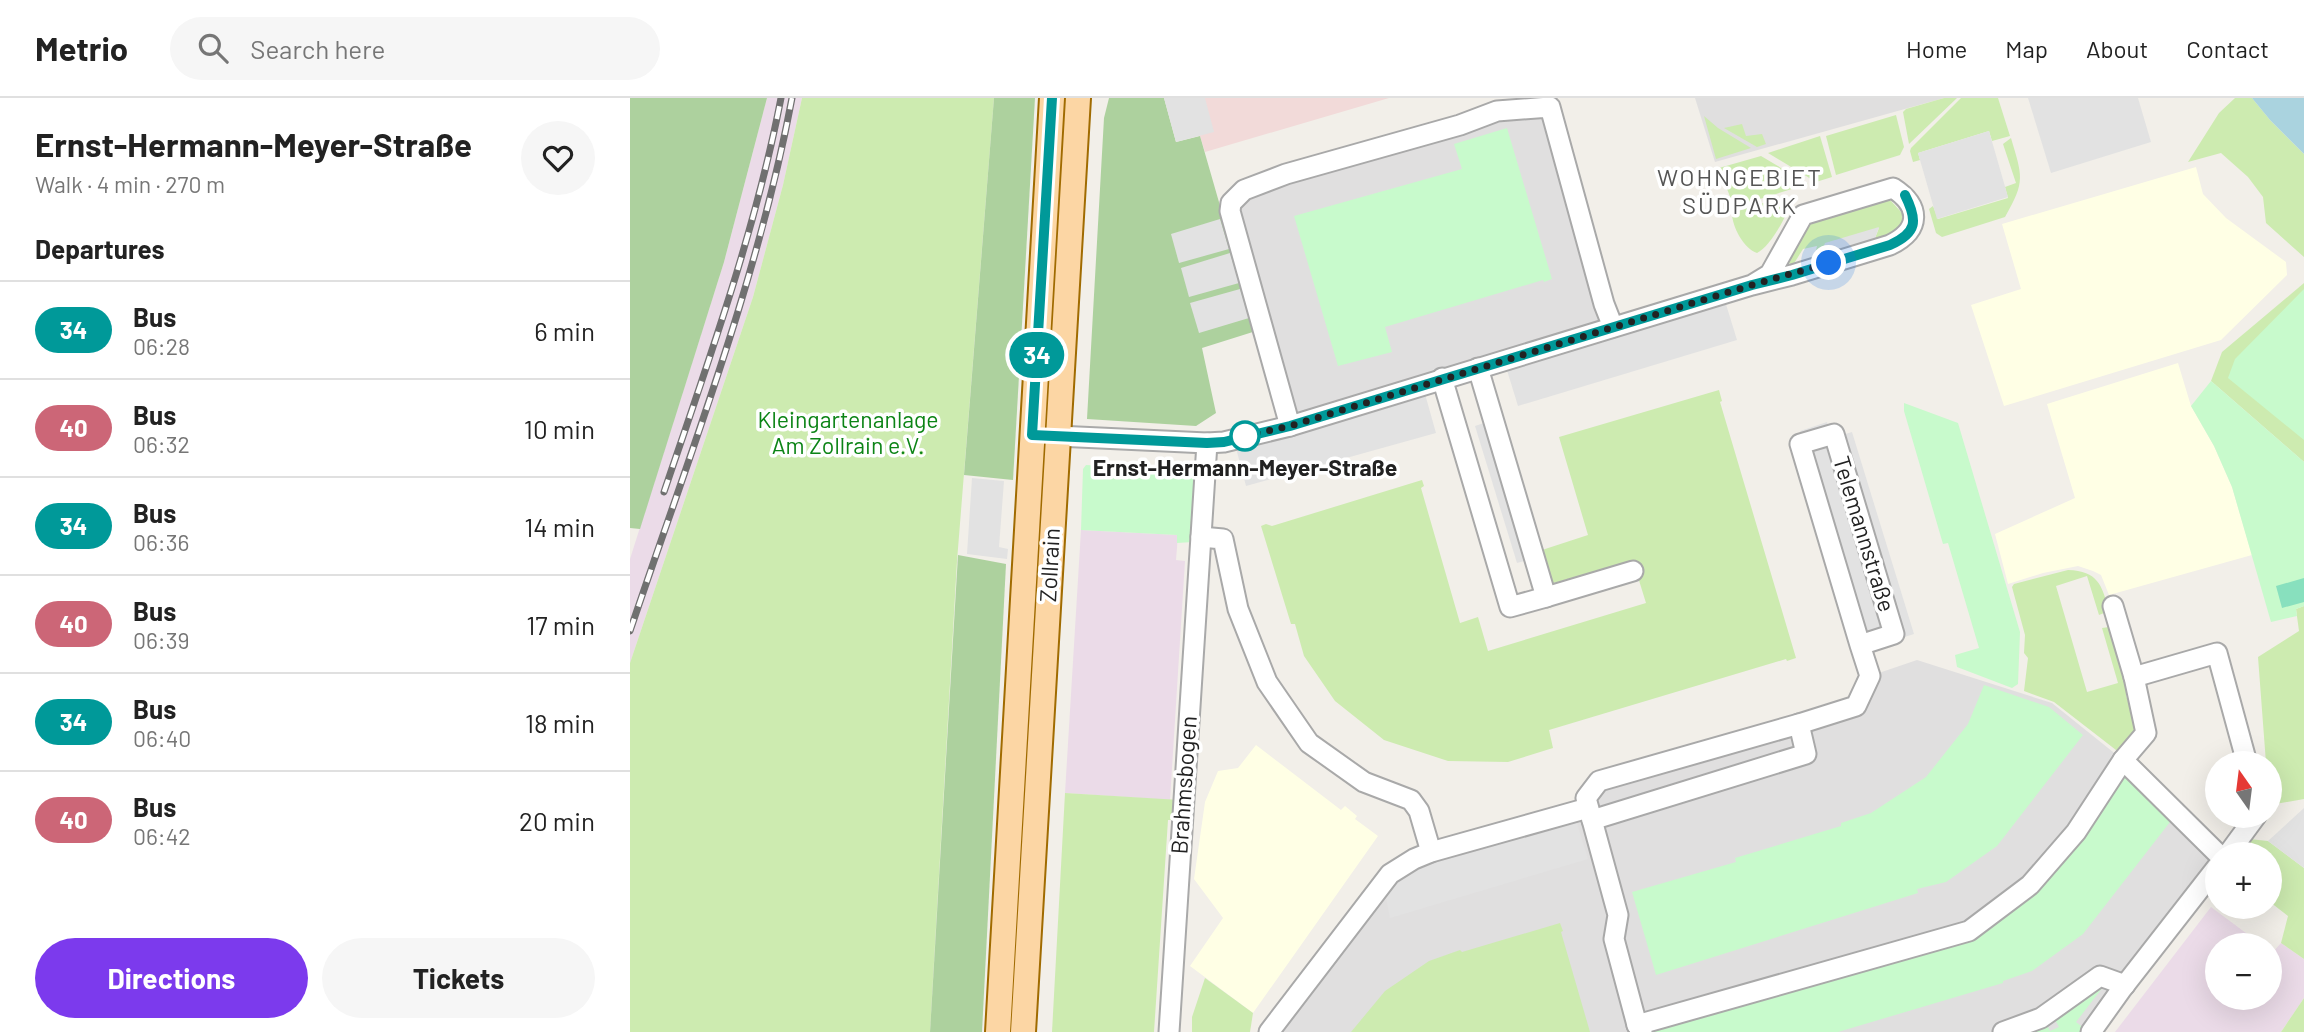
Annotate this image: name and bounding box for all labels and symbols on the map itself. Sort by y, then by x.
district label: WOHNGEBIET SÜDPARK [1657,162,1823,219]
your location [1811,245,1846,280]
line badge: 34 [1006,332,1068,378]
park label: Kleingartenanlage Am Zollrain e.V. [757,405,939,459]
marker: Ernst-Hermann-Meyer-Straße [1230,421,1260,451]
street label: Telemannstraße [1828,452,1902,615]
place label: Ernst-Hermann-Meyer-Straße [1093,453,1397,481]
street label: Zollrain [1033,527,1065,603]
street label: Brahmsbogen [1164,715,1202,855]
north arrow [2205,751,2282,828]

